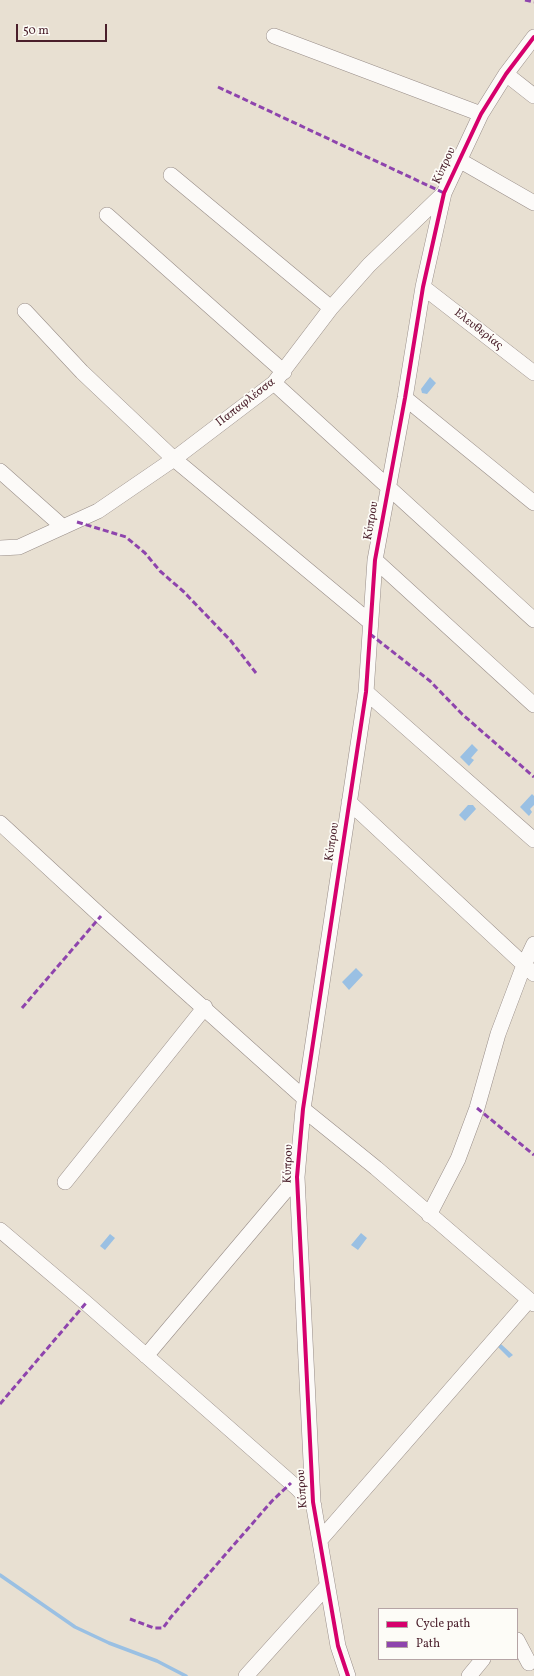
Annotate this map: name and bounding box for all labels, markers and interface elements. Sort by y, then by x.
scale bar [18,16,109,42]
text: 50 m [23,23,49,39]
street label: Κύπρου [430,145,460,187]
street label: Ελευθερίας [451,306,505,354]
street label: Παπαφλέσσα [214,375,278,431]
street label: Κύπρου [362,501,382,541]
street label: Κύπρου [323,822,343,862]
street label: Κύπρου [281,1144,297,1184]
street label: Κύπρου [294,1469,312,1509]
legend [378,1608,518,1660]
text: Cycle path [416,1616,471,1632]
text: Path [416,1636,440,1652]

